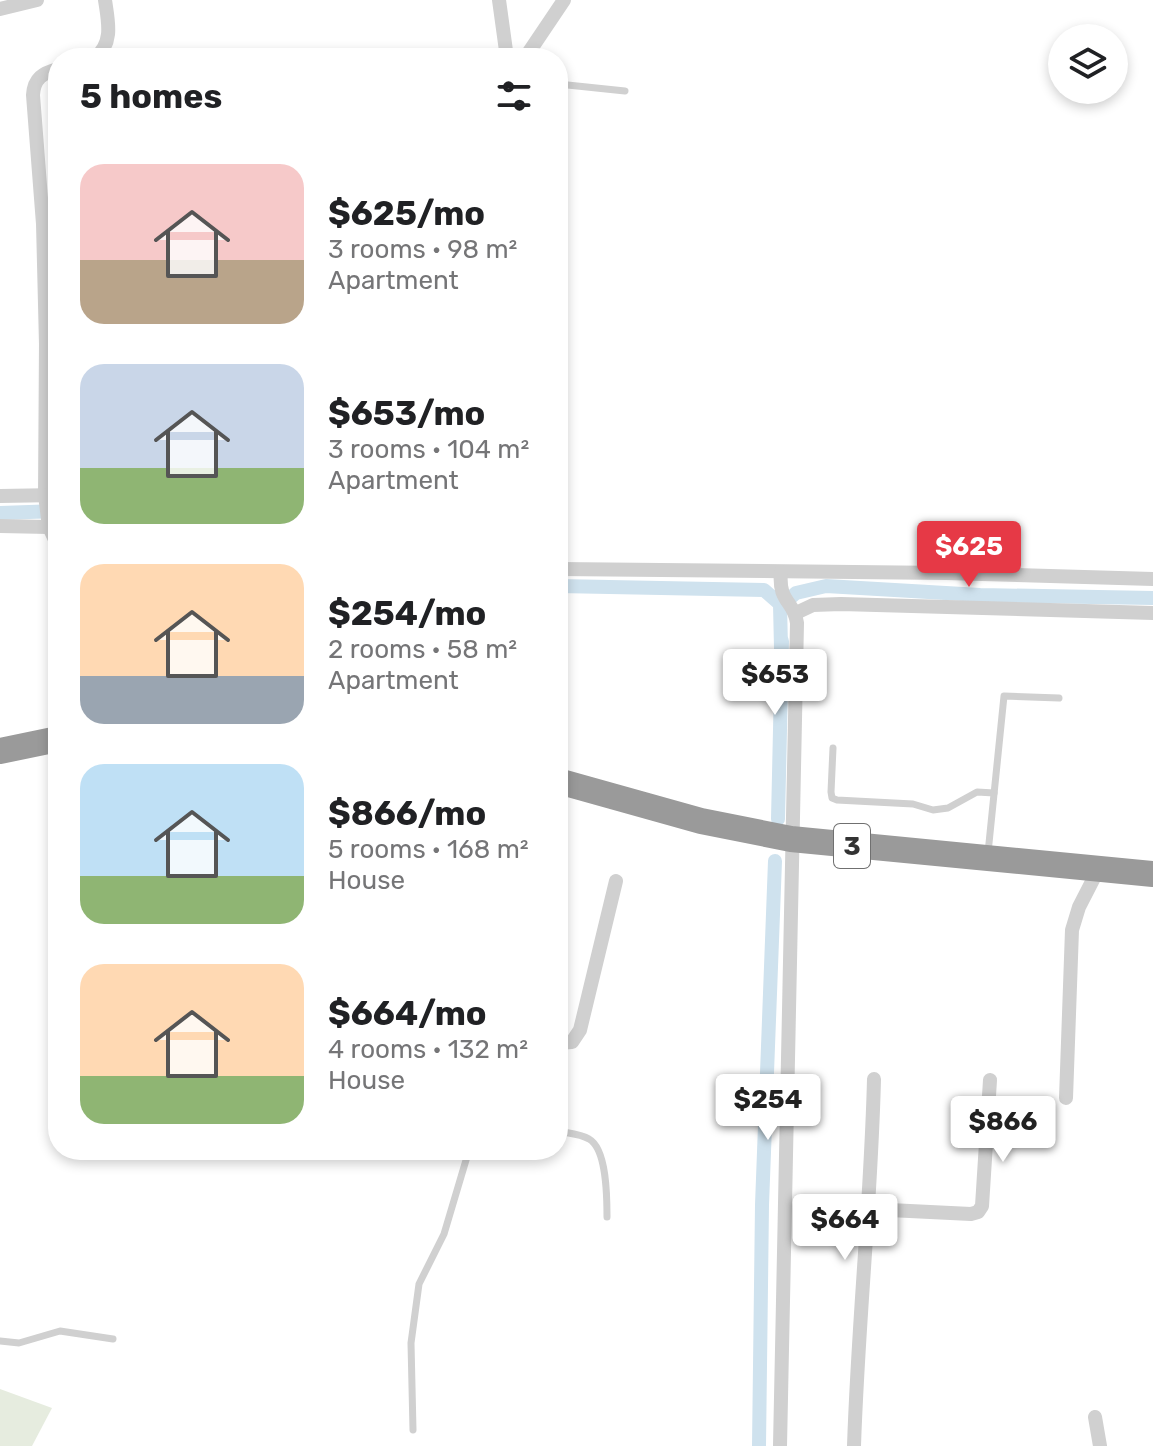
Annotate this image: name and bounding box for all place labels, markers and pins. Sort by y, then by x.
pin: $625 [922,521,1016,589]
pin: $653 [728,649,822,717]
pin: $254 [721,1074,815,1142]
pin: $866 [956,1096,1050,1164]
pin: $664 [798,1194,892,1262]

